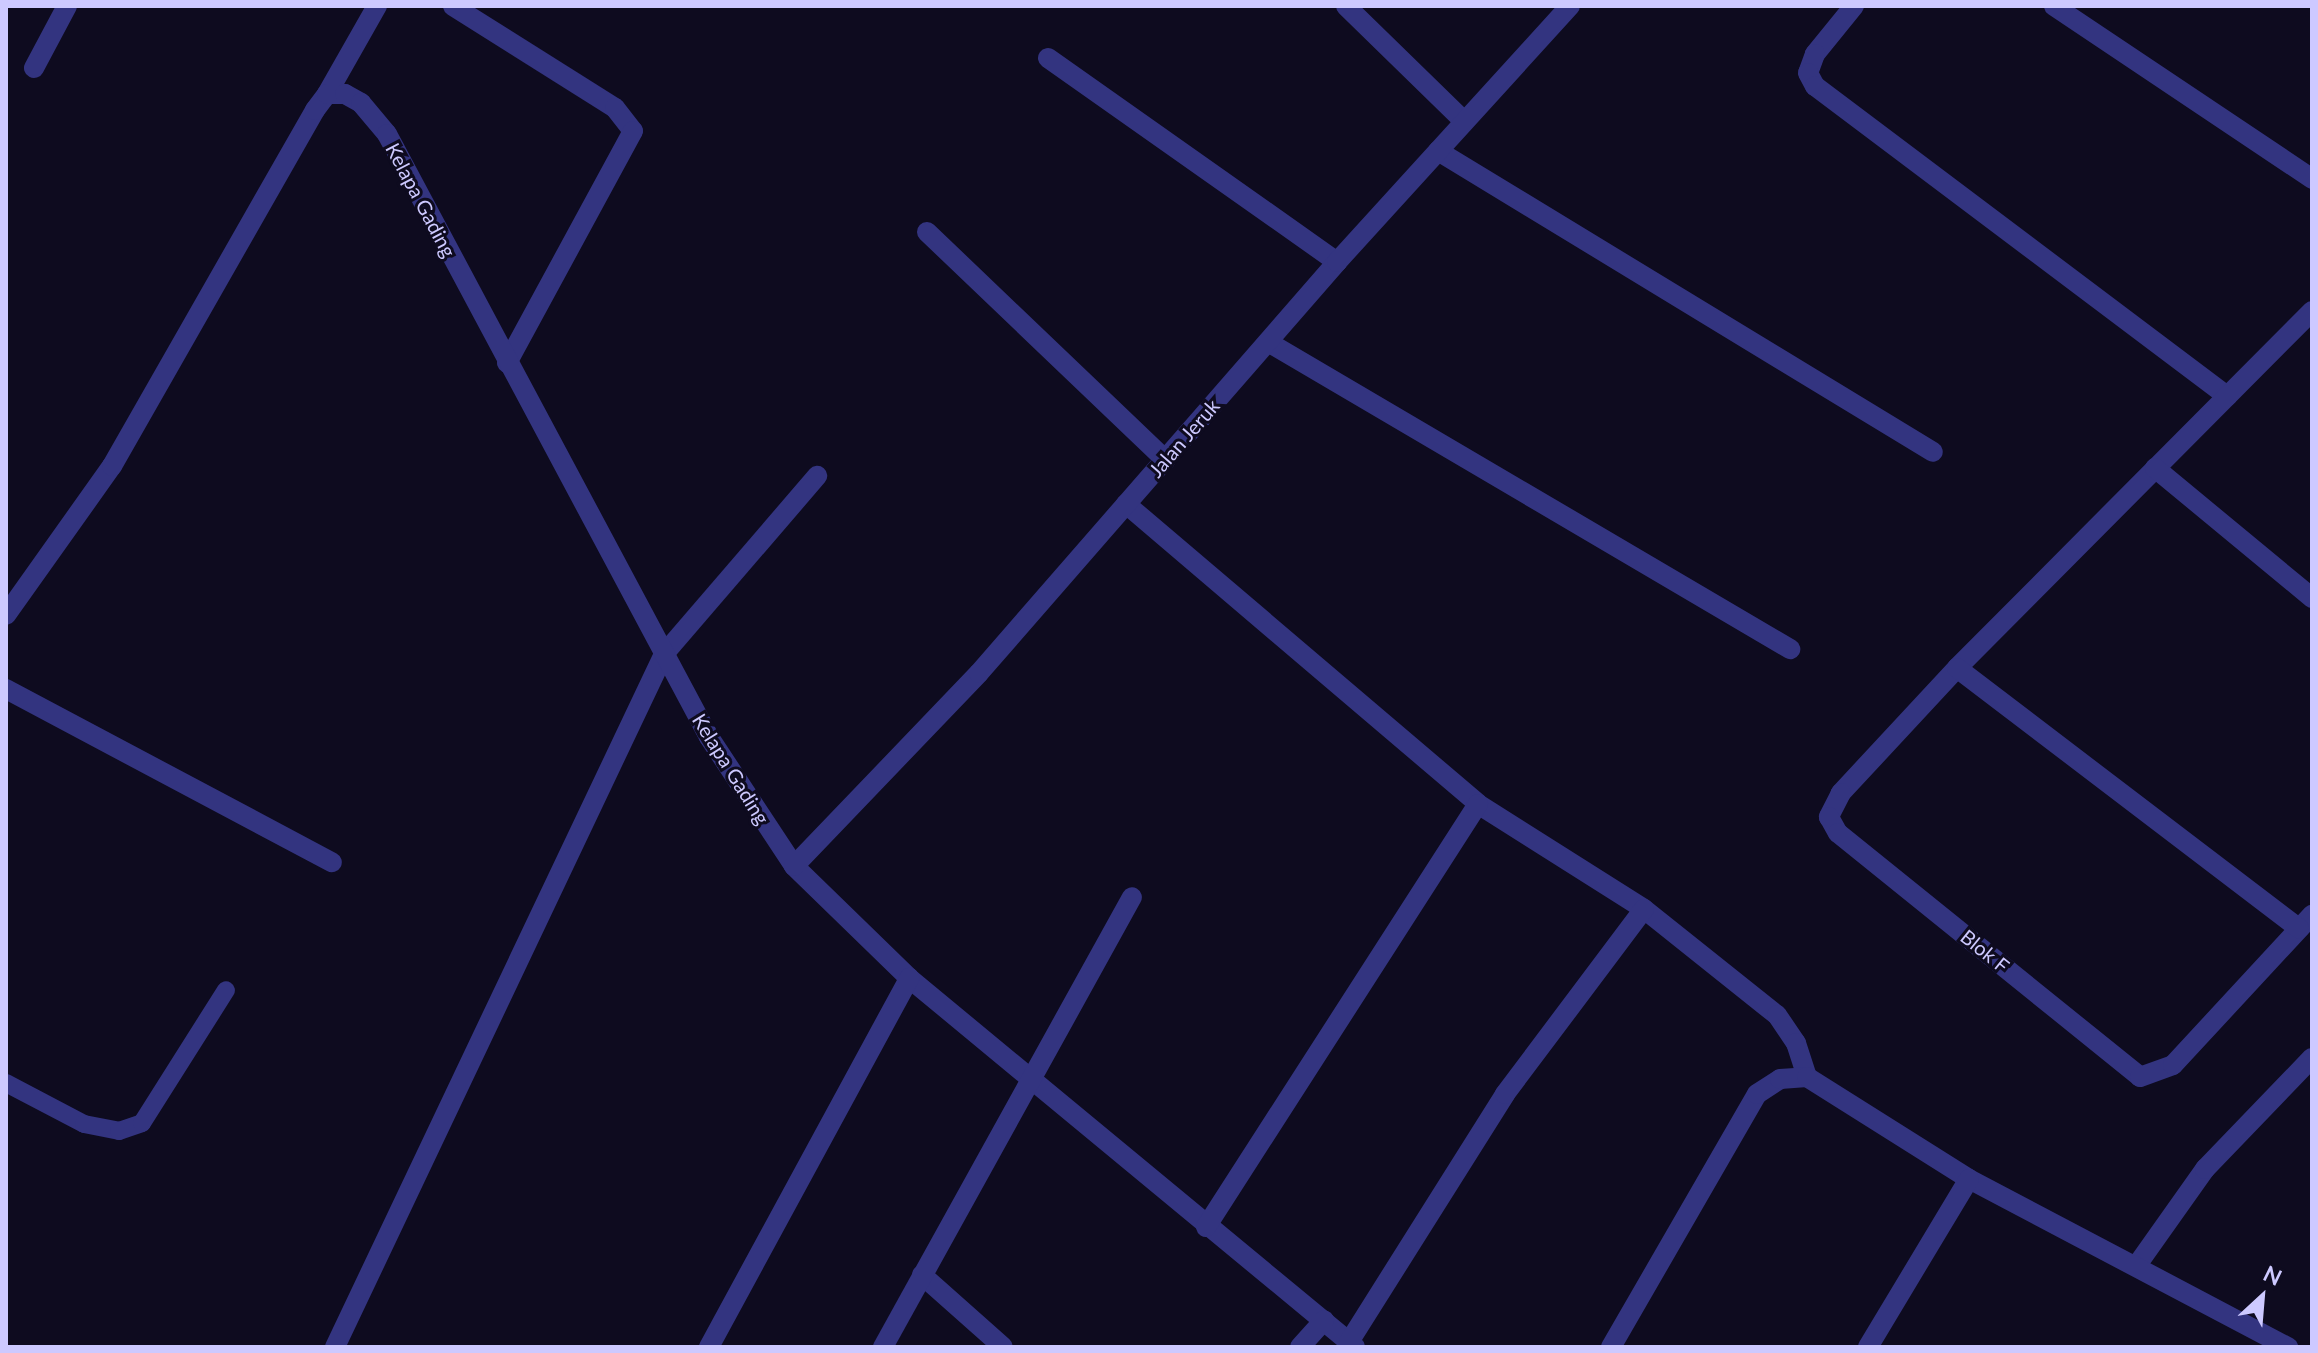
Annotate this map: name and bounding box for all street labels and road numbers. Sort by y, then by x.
street label: Kelapa Gading [381,139,461,261]
street label: Jalan Jeruk [1143,394,1225,482]
street label: Kelapa Gading [687,709,775,829]
street label: Blok F [1956,924,2014,978]

